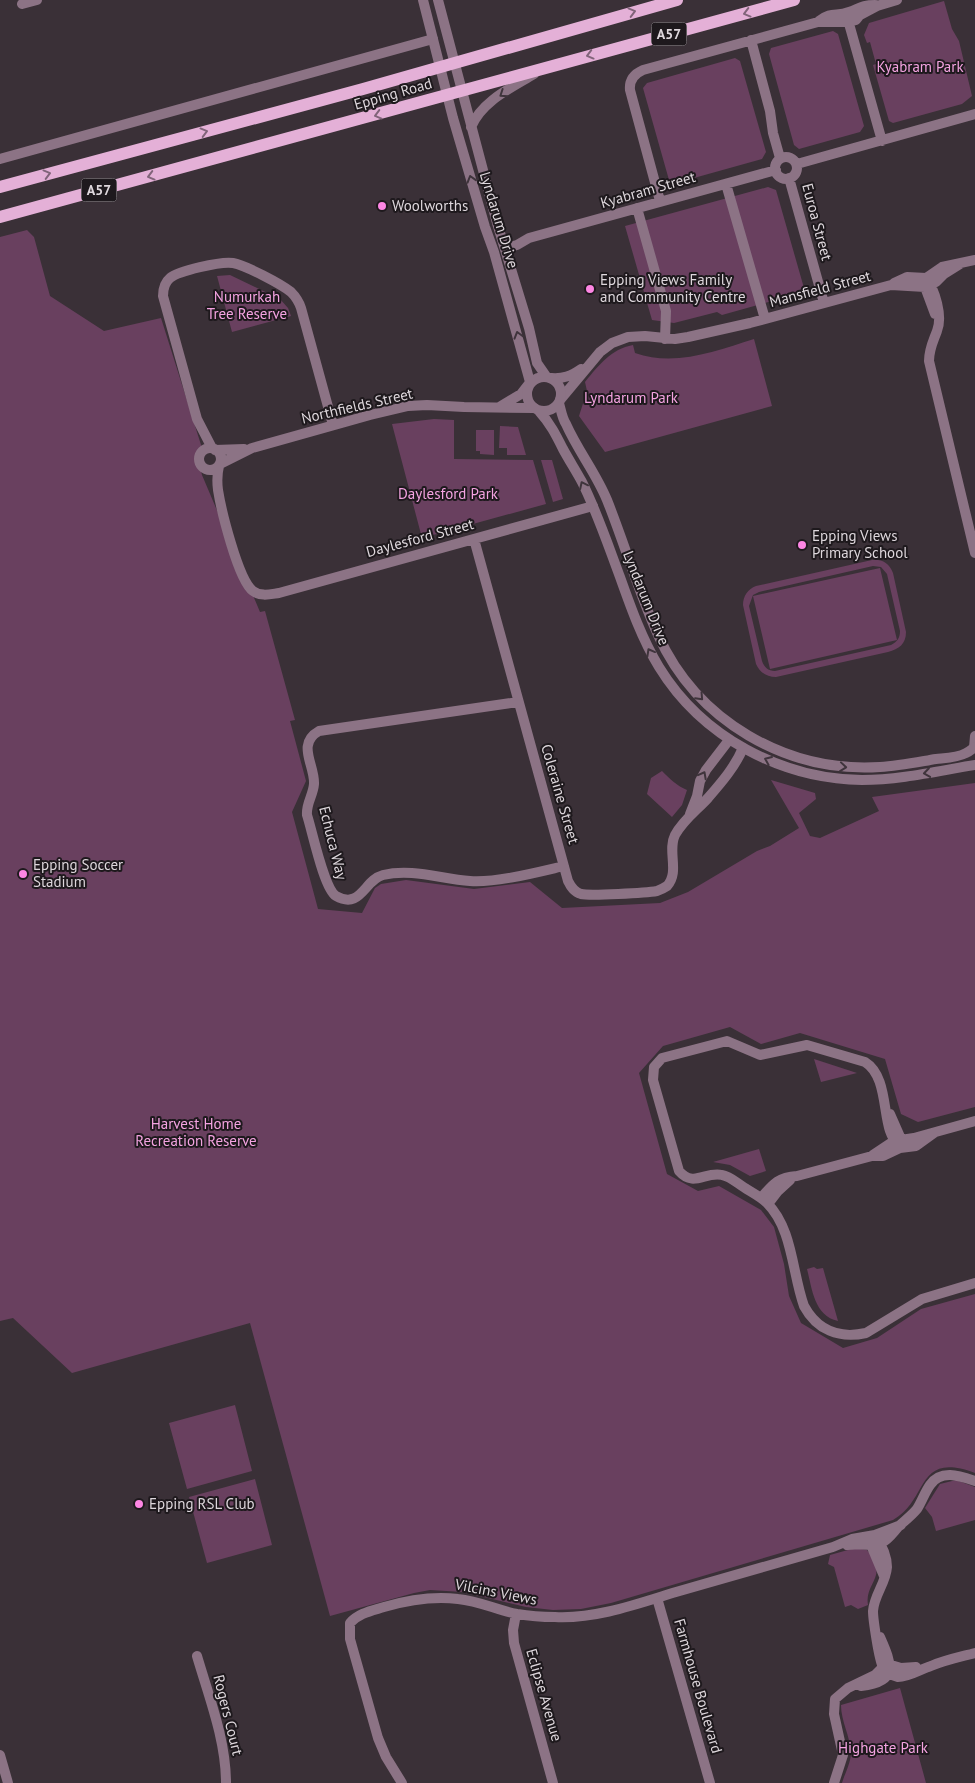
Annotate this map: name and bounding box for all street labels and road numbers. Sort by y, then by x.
road number: A57 [652,22,686,46]
street label: Epping Road [352,73,434,114]
street label: Kyabram Street [598,167,698,212]
street label: Lyndarum Drive [476,169,523,270]
road number: A57 [82,178,116,202]
street label: Euroa Street [798,181,837,262]
street label: Mansfield Street [767,266,873,311]
street label: Northfields Street [299,383,414,428]
street label: Daylesford Street [364,514,476,561]
street label: Lyndarum Drive [619,548,674,648]
street label: Coleraine Street [537,742,584,846]
street label: Echuca Way [315,804,352,882]
street label: Vilcins Views [453,1574,539,1609]
street label: Farmhouse Boulevard [670,1616,727,1755]
street label: Eclipse Avenue [522,1646,567,1743]
street label: Rogers Court [209,1673,248,1757]

